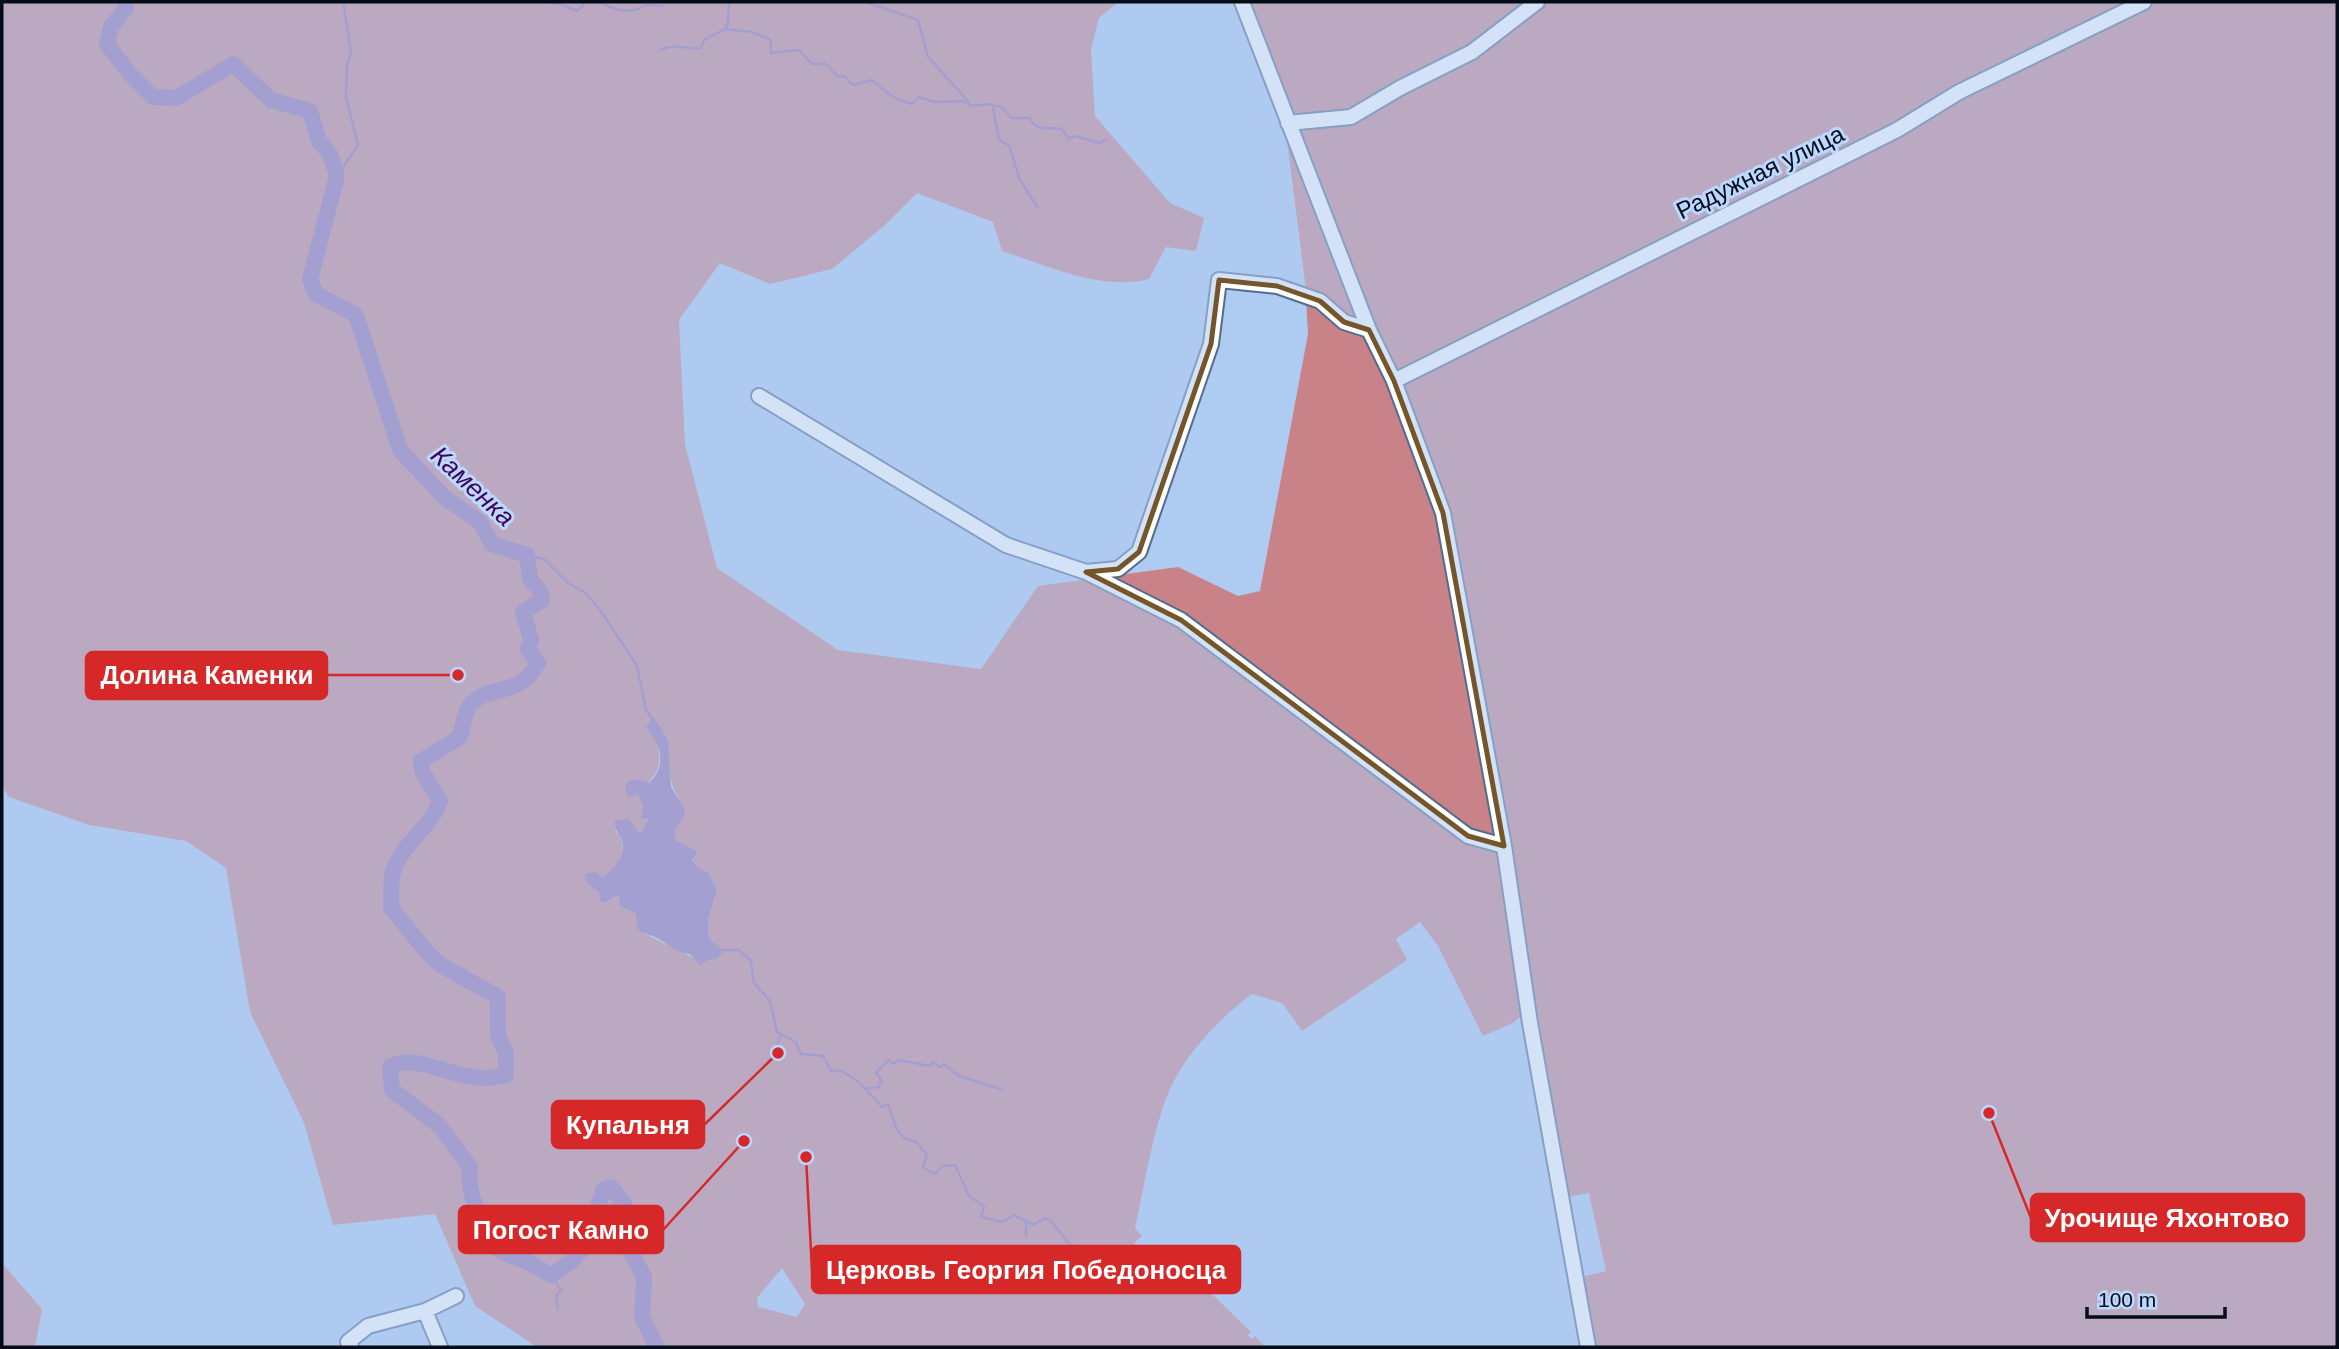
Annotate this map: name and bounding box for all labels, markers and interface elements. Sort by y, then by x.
street label: Радужная улица [1672,119,1849,224]
water label: Каменка [425,440,521,532]
callout: Долина Каменки [86,652,327,699]
text: Долина Каменки [100,660,314,690]
callout: Купальня [552,1101,704,1148]
text: Купальня [566,1110,690,1140]
callout: Урочище Яхонтово [2031,1194,2304,1241]
text: Урочище Яхонтово [2045,1203,2289,1233]
callout: Погост Камно [459,1206,663,1253]
text: Погост Камно [473,1215,649,1245]
callout: Церковь Георгия Победоносца [812,1246,1240,1293]
text: Церковь Георгия Победоносца [826,1255,1227,1285]
scale bar [2087,1276,2225,1320]
text: 100 m [2098,1288,2156,1311]

